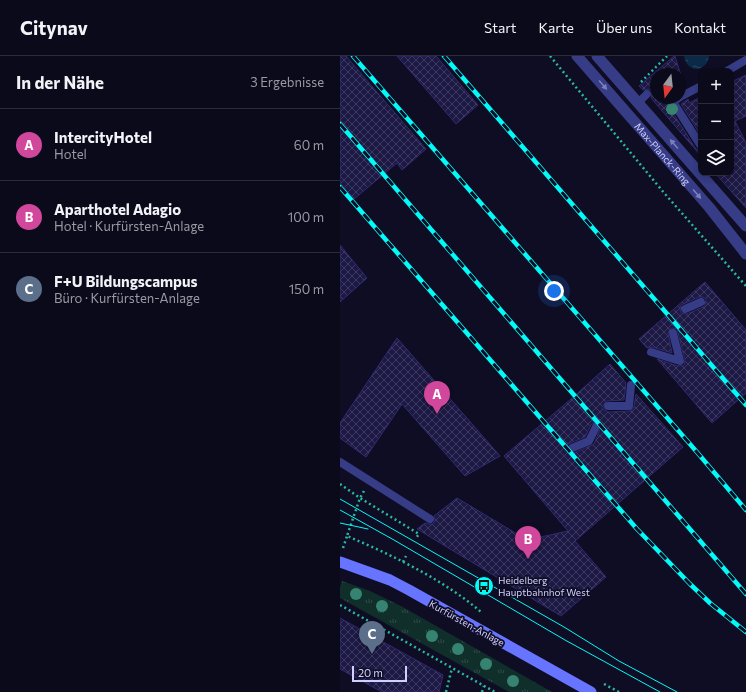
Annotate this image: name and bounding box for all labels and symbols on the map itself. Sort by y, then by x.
north arrow [650,68,686,104]
one-way arrow [598,80,607,91]
street label: Max-Planck-Ring [632,120,693,188]
one-way arrow [669,139,679,149]
one-way arrow [693,189,702,199]
your location [544,281,564,301]
pin: A [424,381,450,414]
pin: B [515,526,541,559]
place label: Heidelberg Hauptbahnhof West [498,574,590,598]
bus stop icon: Heidelberg Hauptbahnhof West [473,575,495,597]
street label: Kurfürsten-Anlage [427,597,507,649]
pin: C [359,621,385,654]
scale bar [352,664,407,683]

